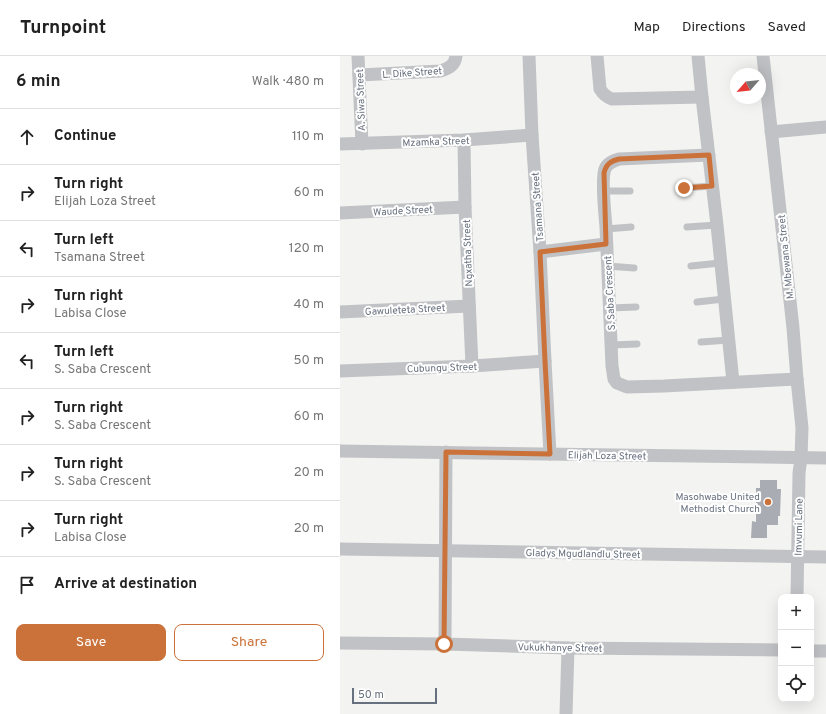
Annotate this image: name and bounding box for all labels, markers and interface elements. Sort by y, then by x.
text: Turnpoint [20,16,106,40]
text: Map [634,19,660,36]
text: Directions [682,19,746,36]
text: Saved [768,19,806,36]
street label: L. Dike Street [382,65,443,82]
street label: A. Siwa Street [354,68,369,131]
north arrow [730,68,766,104]
text: 6 min [16,71,60,93]
text: Walk · 480 m [252,74,324,90]
icon: ahead [16,126,38,148]
text: Continue [54,127,116,146]
text: 110 m [292,129,324,145]
street label: Mzamka Street [402,135,470,150]
street label: Tsamana Street [530,171,547,242]
text: Turn right [54,175,123,194]
route end [675,179,693,197]
icon: right [16,182,38,204]
text: 60 m [294,185,324,201]
text: Elijah Loza Street [54,194,156,210]
street label: Waude Street [373,203,434,220]
street label: M. Mbewana Street [776,214,797,300]
street label: Ngxatha Street [461,219,476,287]
text: Turn left [54,231,114,250]
icon: left [16,238,38,260]
text: 120 m [289,241,324,257]
text: Tsamana Street [54,250,145,266]
street label: S. Saba Crescent [602,255,619,331]
text: Turn right [54,287,123,306]
icon: right [16,294,38,316]
text: 40 m [294,297,324,313]
street label: Gawuleteta Street [365,302,446,319]
text: Labisa Close [54,306,126,322]
text: Turn left [54,343,114,362]
icon: left [16,350,38,372]
text: 50 m [294,353,324,369]
street label: Cubungu Street [407,361,478,376]
text: S. Saba Crescent [54,362,151,378]
text: Turn right [54,399,123,418]
icon: right [16,406,38,428]
text: 60 m [294,409,324,425]
text: S. Saba Crescent [54,418,151,434]
street label: Elijah Loza Street [568,449,647,464]
text: Turn right [54,455,123,474]
icon: right [16,462,38,484]
text: 20 m [294,465,324,481]
text: S. Saba Crescent [54,474,151,490]
place label: Masohwabe United Methodist Church [676,491,760,516]
marker: Masohwabe United Methodist Church [763,497,773,507]
street label: Imvumi Lane [792,498,807,556]
text: Turn right [54,511,123,530]
icon: right [16,518,38,540]
text: 20 m [294,521,324,537]
text: Labisa Close [54,530,126,546]
street label: Gladys Mgudlandlu Street [525,547,641,562]
icon: arrive [16,574,38,596]
text: Arrive at destination [54,575,197,594]
map controls [778,594,814,702]
button: + [778,594,814,630]
button: Save [16,624,166,661]
button: Share [174,624,324,661]
button: − [778,630,814,666]
route start [435,635,453,653]
street label: Vukukhanye Street [517,641,603,656]
button: locate [778,666,814,702]
scale bar [352,686,437,705]
text: 50 m [358,688,384,702]

